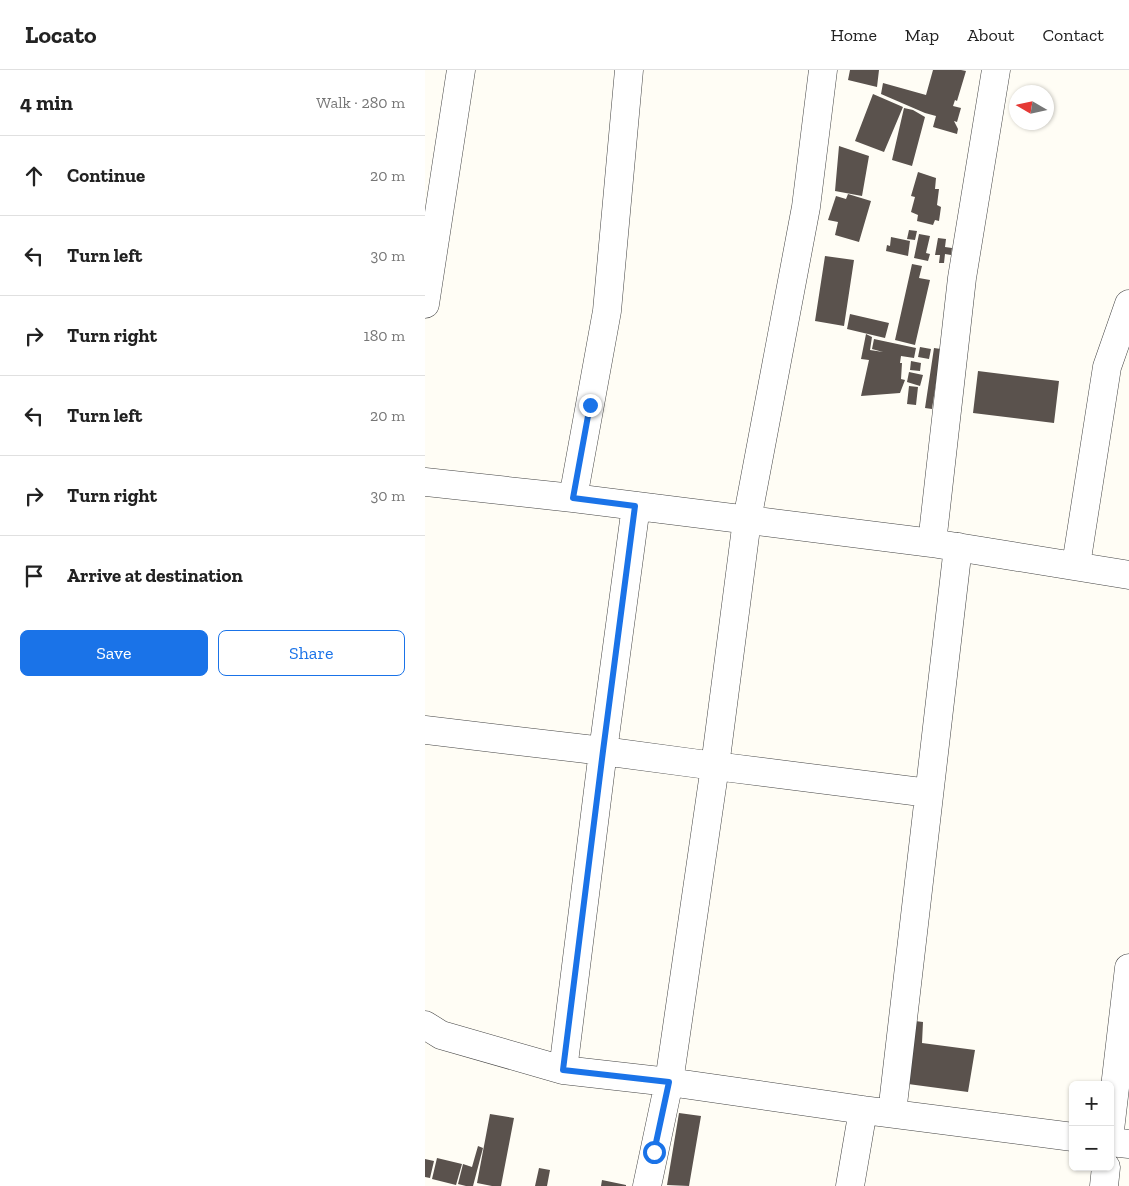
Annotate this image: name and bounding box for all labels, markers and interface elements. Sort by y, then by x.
text: Locato [25,20,97,49]
text: Home [830,24,877,46]
text: Map [905,24,939,46]
text: About [967,24,1014,46]
text: Contact [1042,24,1104,46]
north arrow [1009,85,1054,130]
text: 4 min [20,90,73,115]
text: Walk · 280 m [316,93,405,112]
icon: ahead [20,162,48,190]
text: Continue [67,164,145,187]
text: 20 m [370,166,405,185]
icon: left [20,242,48,270]
text: Turn left [67,244,142,267]
text: 30 m [371,246,405,265]
icon: right [20,322,48,350]
text: Turn right [67,324,157,347]
text: 180 m [364,326,405,345]
route end [579,394,602,417]
icon: left [20,402,48,430]
text: Turn left [67,404,142,427]
text: 20 m [370,406,405,425]
icon: right [20,482,48,510]
text: Turn right [67,484,157,507]
text: 30 m [371,486,405,505]
icon: arrive [20,562,48,590]
text: Arrive at destination [67,564,243,587]
button: Save [20,630,208,676]
button: Share [218,630,405,676]
map controls [1069,1081,1114,1171]
button: + [1069,1081,1114,1126]
button: − [1069,1126,1114,1171]
route start [643,1141,666,1164]

